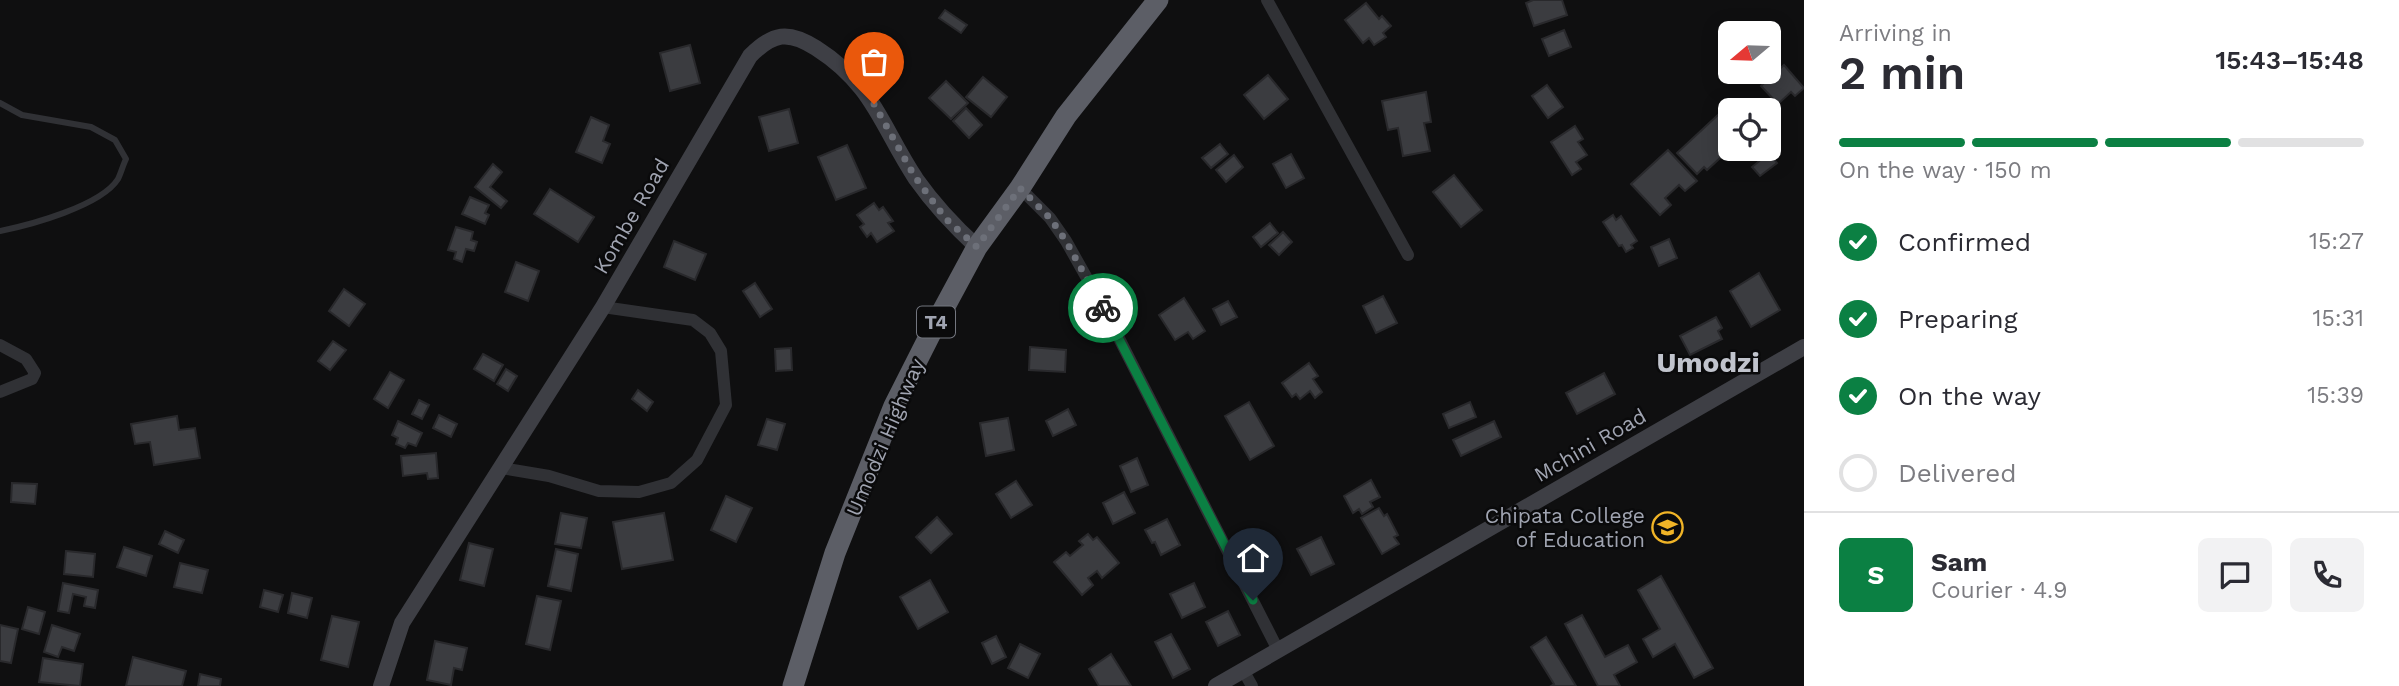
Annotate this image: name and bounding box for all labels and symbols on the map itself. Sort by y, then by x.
north arrow [1718,21,1782,84]
pin [844,32,904,104]
street label: Kombe Road [588,154,674,278]
courier [1068,273,1138,343]
road number: T4 [917,306,955,338]
district label: Umodzi [1656,346,1760,379]
street label: Umodzi Highway [840,354,930,520]
street label: Mchini Road [1530,403,1650,487]
place label: Chipata College of Education [1485,503,1645,552]
school or university icon: Chipata College of Education [1651,510,1685,544]
pin [1223,528,1283,600]

